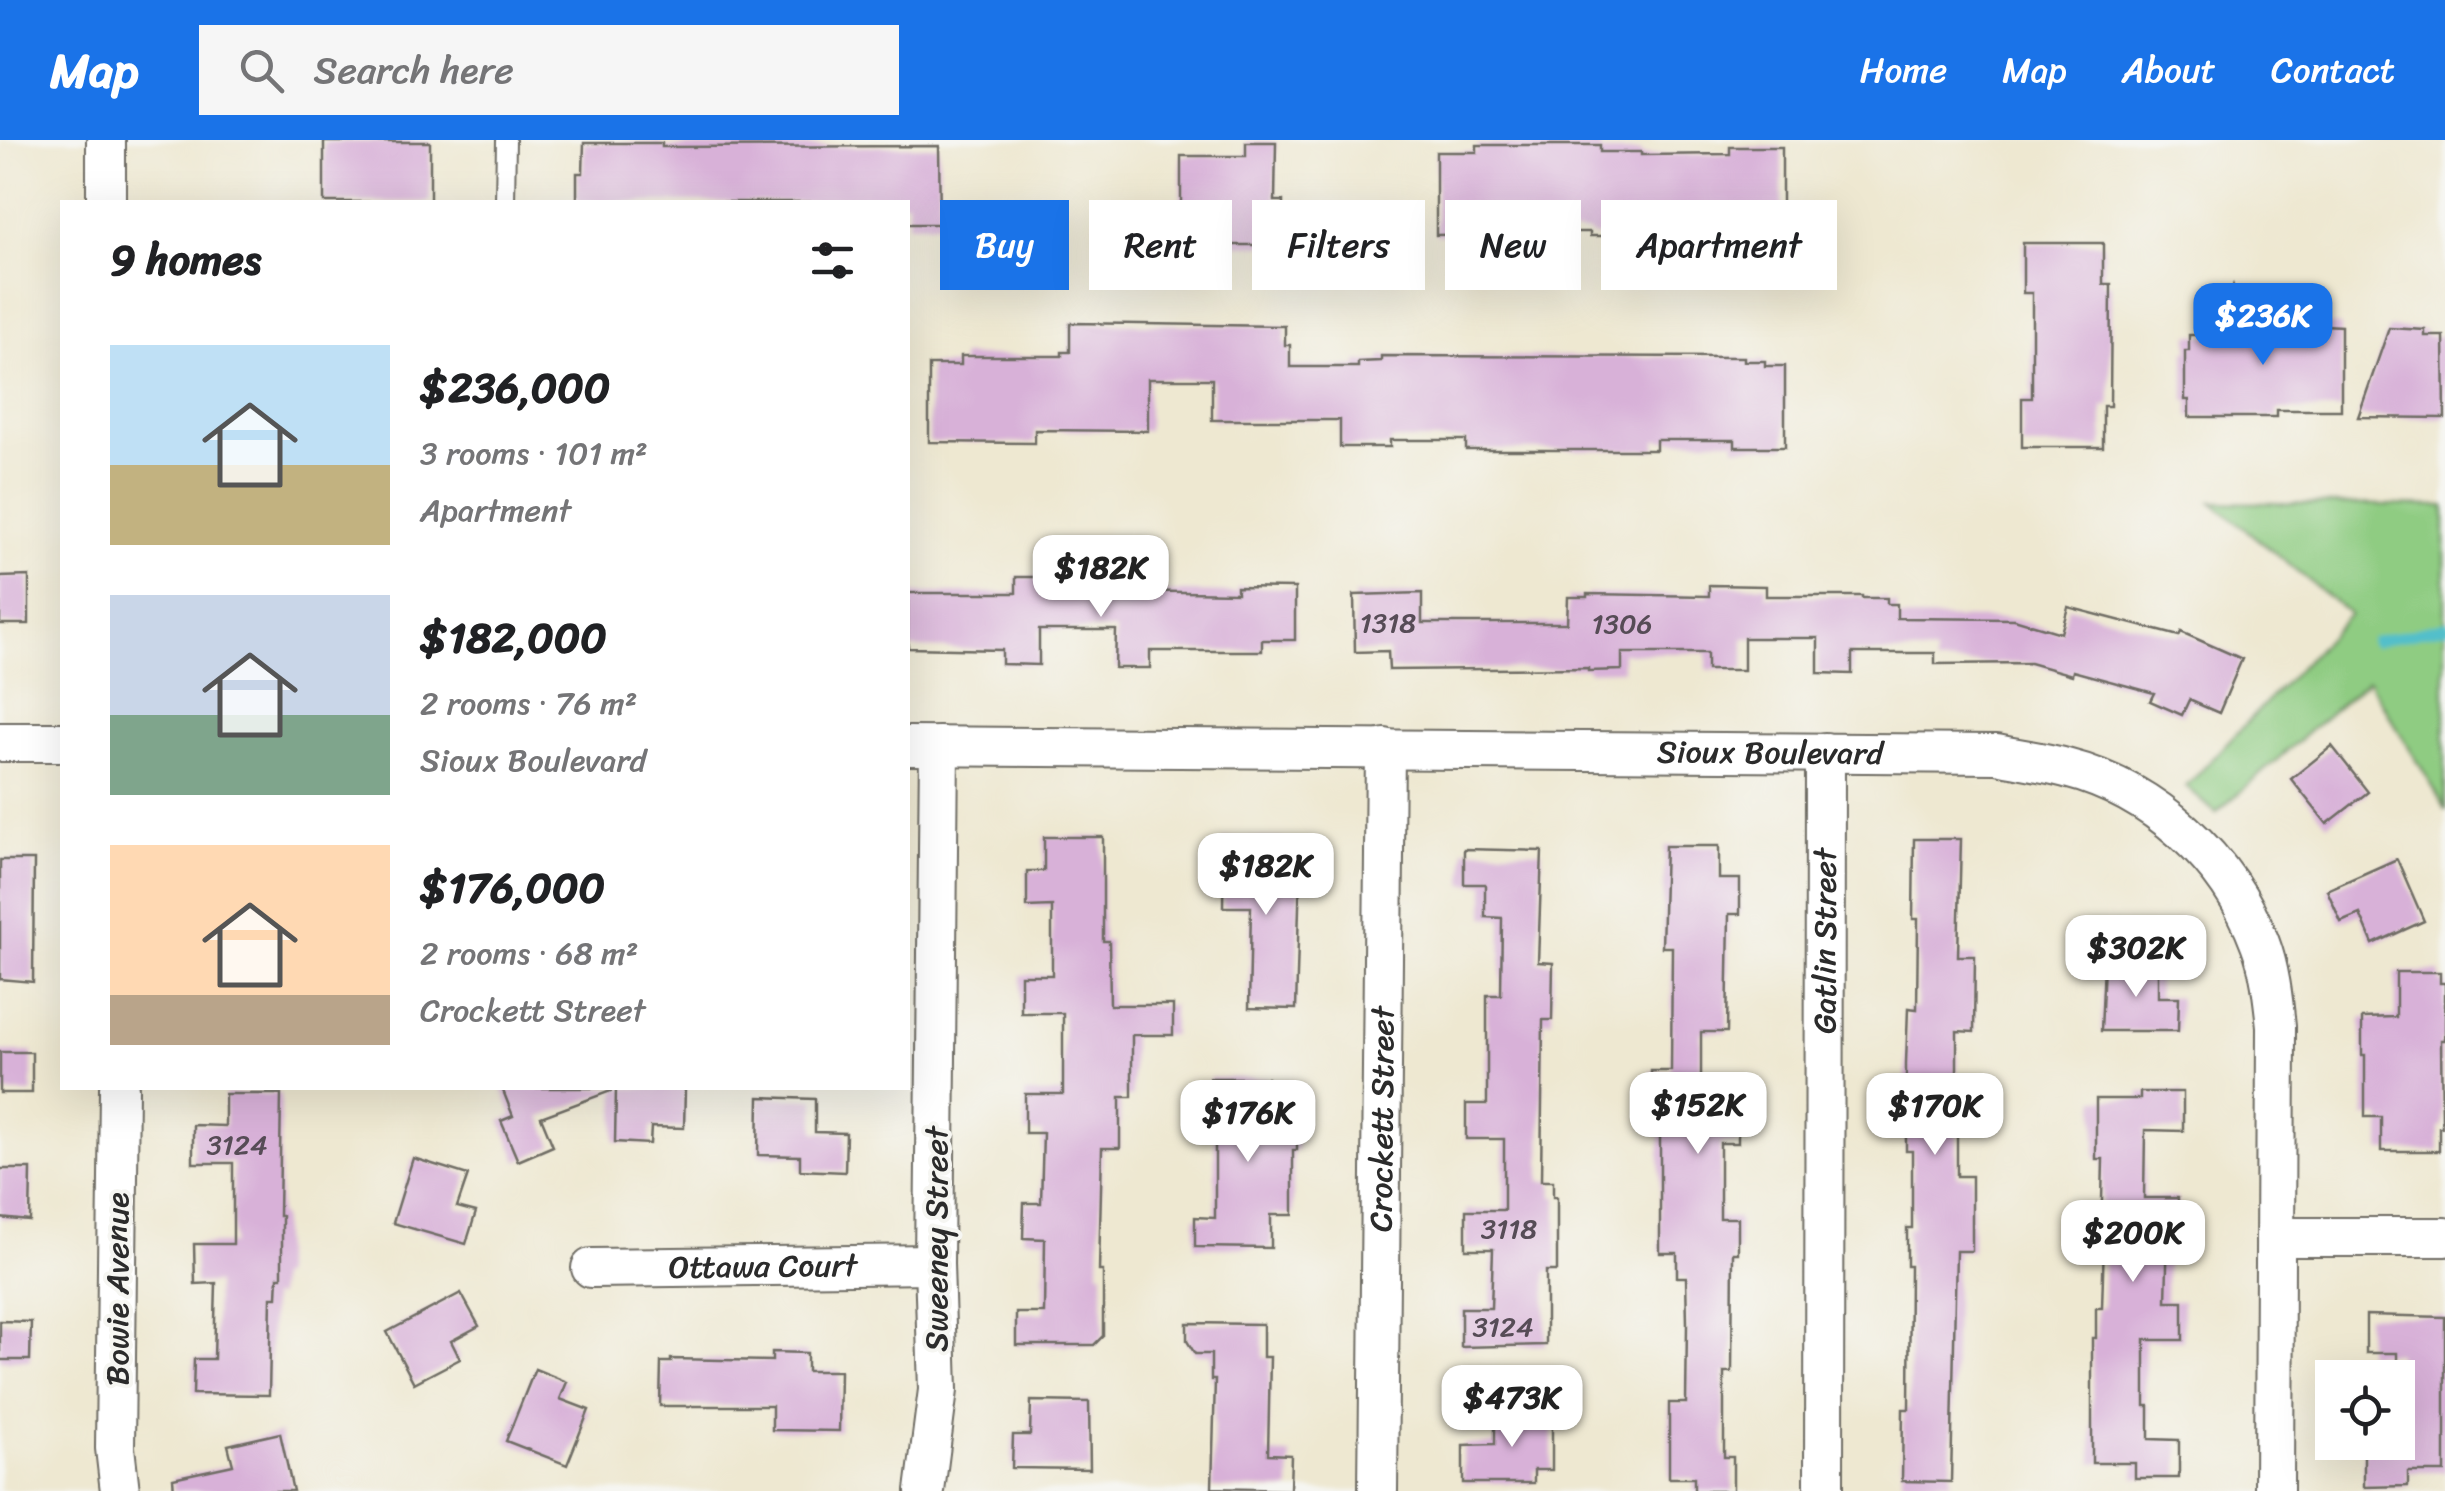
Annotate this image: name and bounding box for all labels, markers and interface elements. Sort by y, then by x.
search box [199,25,899,115]
text: Map [50,28,139,113]
text: Search here [314,37,514,104]
text: Home [1860,39,1947,101]
text: Map [2002,39,2067,101]
text: About [2122,39,2216,101]
text: Contact [2271,39,2395,101]
icon: search [234,43,289,98]
chip: Buy [940,200,1069,290]
chip: Rent [1089,200,1232,290]
chip: Filters [1252,200,1425,290]
chip: New [1445,200,1581,290]
chip: Apartment [1601,200,1837,290]
text: 9 homes [110,223,261,297]
icon: filters [805,233,860,288]
pin: $236K [2193,283,2333,368]
text: $236K [2215,287,2311,344]
text: $236,000 [420,351,610,425]
icon: home [190,385,310,505]
text: 3 rooms · 101 m² [420,425,648,482]
text: Apartment [420,482,571,539]
pin: $182K [1031,535,1171,620]
text: $182K [1055,539,1147,596]
house number: 1318 [1360,598,1416,647]
house number: 1306 [1592,599,1652,648]
text: $182,000 [420,601,607,675]
icon: home [190,635,310,755]
text: 2 rooms · 76 m² [420,675,637,732]
street label: Sioux Boulevard [1657,724,1886,782]
text: Sioux Boulevard [420,732,646,789]
pin: $182K [1196,833,1336,918]
text: $182K [1220,837,1312,894]
street label: Gatlin Street [1797,847,1854,1034]
text: $176,000 [420,851,605,925]
icon: home [190,885,310,1005]
pin: $302K [2066,915,2206,1000]
text: $302K [2087,919,2185,976]
text: 2 rooms · 68 m² [420,925,638,982]
text: Crockett Street [420,982,645,1039]
street label: Crockett Street [1352,1005,1412,1232]
pin: $152K [1628,1072,1768,1157]
pin: $170K [1865,1073,2005,1158]
text: $152K [1652,1076,1744,1133]
text: $170K [1888,1077,1982,1134]
pin: $176K [1178,1080,1318,1165]
text: $176K [1202,1084,1294,1141]
house number: 3124 [206,1120,268,1169]
street label: Sweeney Street [908,1125,965,1352]
street label: Bowie Avenue [89,1192,146,1386]
pin: $200K [2063,1200,2203,1285]
house number: 3118 [1481,1204,1537,1253]
text: $200K [2083,1204,2183,1261]
street label: Ottawa Court [668,1237,859,1296]
house number: 3124 [1472,1302,1534,1351]
map controls [2315,1360,2415,1460]
button: locate [2315,1360,2415,1460]
pin: $473K [1442,1365,1582,1450]
text: $473K [1464,1369,1560,1426]

